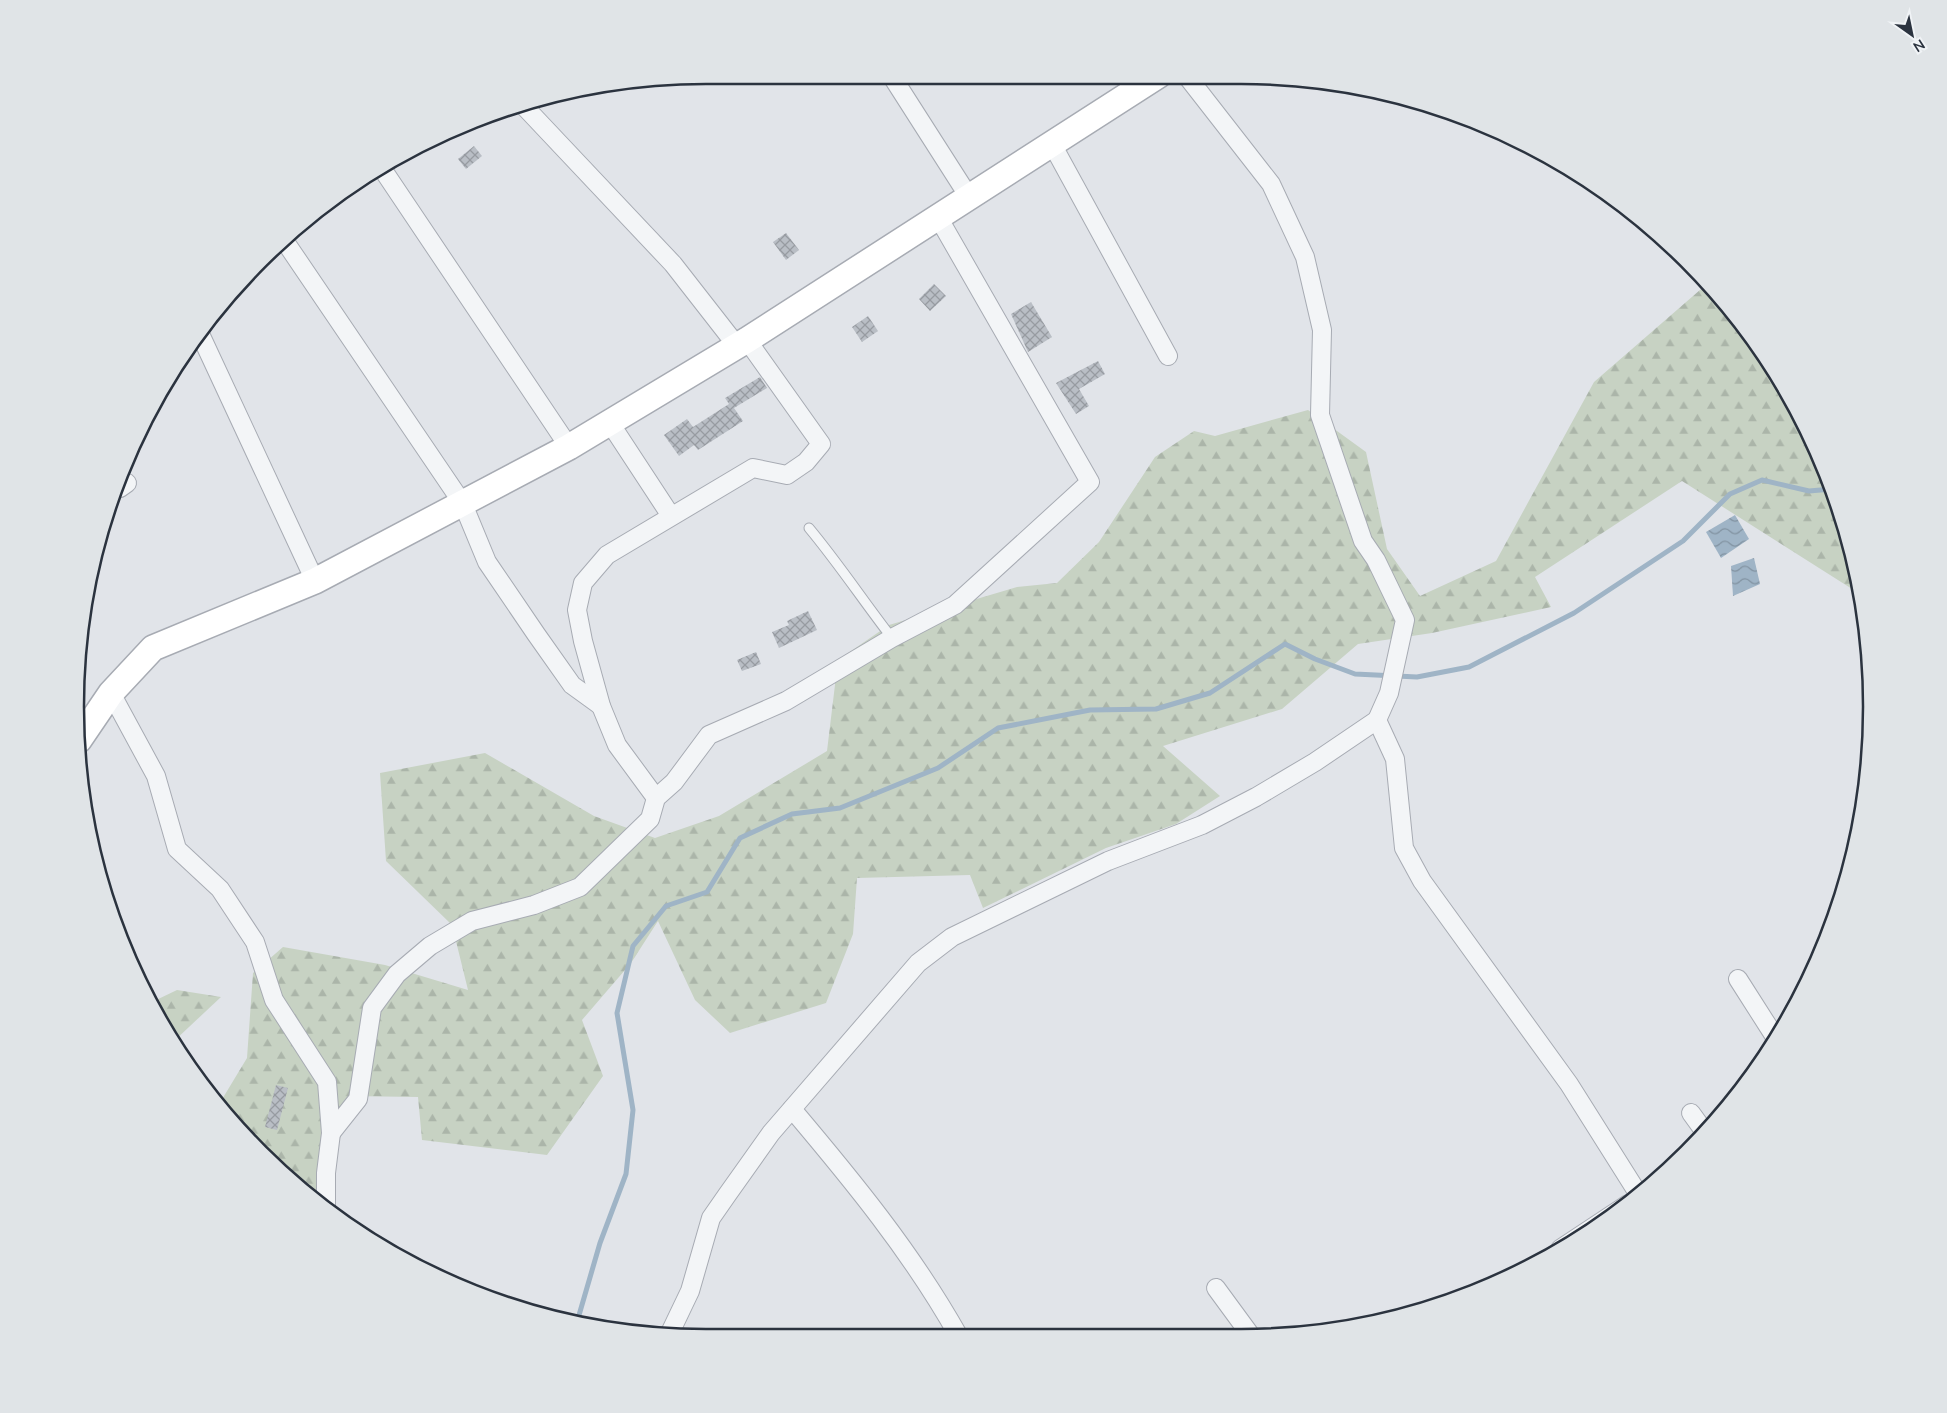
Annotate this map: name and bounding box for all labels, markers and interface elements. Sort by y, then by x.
north arrow [1887,10,1937,60]
text: N [1909,35,1928,56]

